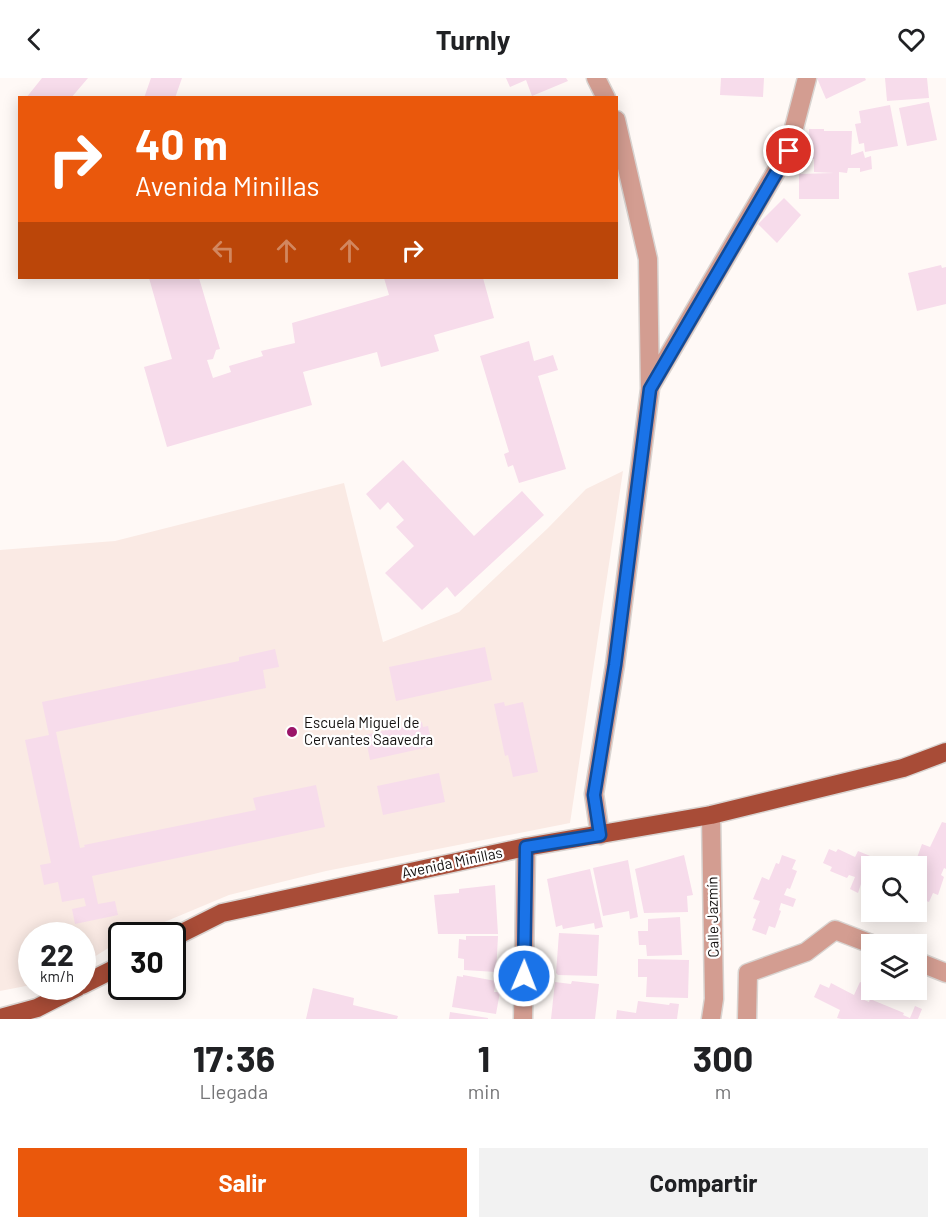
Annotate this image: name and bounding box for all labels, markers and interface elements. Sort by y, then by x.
icon: back [18,23,51,56]
text: Turnly [436,23,510,55]
icon: heart [895,23,928,56]
text: 40 m [135,118,228,168]
icon: right [36,120,114,198]
pin [763,125,814,176]
icon: arrive [772,134,805,167]
text: Avenida Minillas [135,169,320,201]
icon: left [207,234,240,267]
icon: ahead [270,234,303,267]
icon: ahead [333,234,366,267]
icon: right [396,234,429,267]
place label: Escuela Miguel de Cervantes Saavedra [304,713,433,748]
marker: Escuela Miguel de Cervantes Saavedra [285,725,299,739]
street label: Avenida Minillas [400,843,504,881]
map controls [861,856,927,1000]
button: search [861,856,927,922]
street label: Calle Jazmín [702,876,722,958]
speed limit sign: 30 [108,922,186,1000]
button: layers [861,934,927,1000]
text: 22 [40,936,74,972]
position arrow [492,944,556,1008]
text: km/h [40,967,74,985]
text: 17:36 [193,1036,275,1079]
text: 1 [478,1036,490,1079]
text: 300 [693,1036,753,1079]
text: Llegada [200,1079,268,1103]
text: min [468,1079,500,1103]
text: m [715,1079,731,1103]
button: Salir [18,1148,467,1217]
button: Compartir [479,1148,928,1217]

